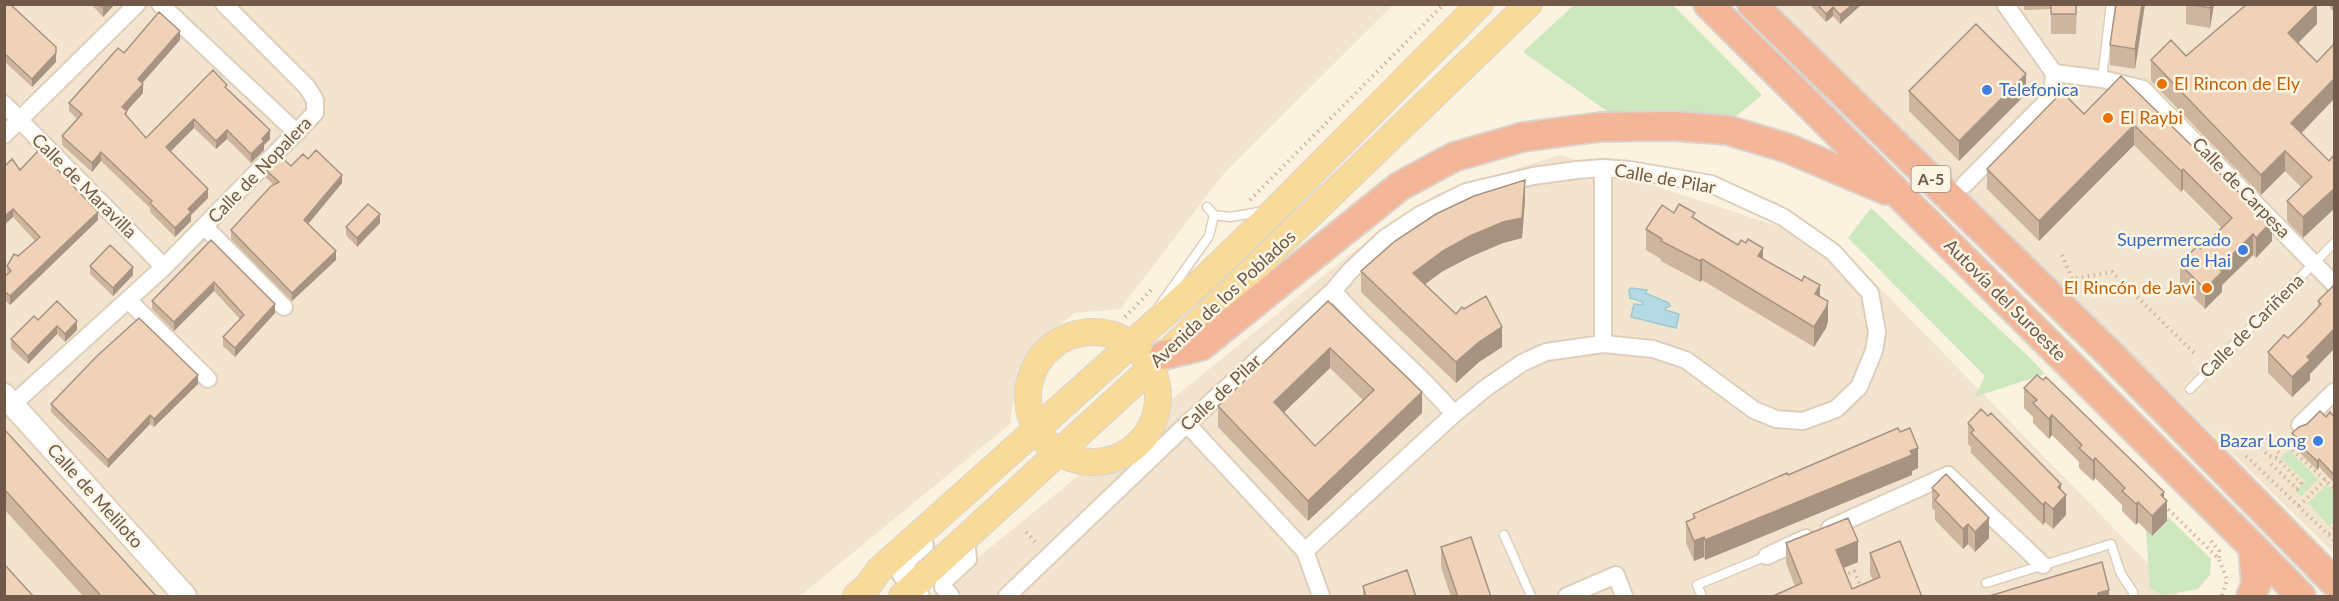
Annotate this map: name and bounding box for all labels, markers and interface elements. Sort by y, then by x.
place label: El Rincon de Ely [2174,72,2301,94]
marker: El Rincon de Ely [2155,77,2169,91]
place label: Telefonica [1999,78,2079,100]
marker: Telefonica [1980,83,1994,97]
place label: El Raybi [2120,106,2183,128]
street label: Calle de Nopalera [203,111,316,227]
marker: El Raybi [2101,111,2115,125]
street label: Calle de Maravilla [28,128,142,242]
street label: Calle de Carpesa [2188,132,2295,242]
street label: Calle de Pilar [1613,158,1718,198]
road number: A-5 [1912,166,1950,192]
street label: Avenida de los Poblados [1145,225,1300,371]
place label: Supermercado de Hai [2117,228,2231,271]
street label: Autovía del Suroeste [1940,234,2071,365]
marker: Supermercado de Hai [2236,243,2250,257]
street label: Calle de Cariñena [2195,269,2308,382]
place label: El Rincón de Javi [2064,276,2195,298]
marker: El Rincón de Javi [2200,281,2214,295]
street label: Calle de Pilar [1175,349,1266,435]
place label: Bazar Long [2220,429,2306,451]
marker: Bazar Long [2311,434,2325,448]
street label: Calle de Meliloto [43,438,148,552]

